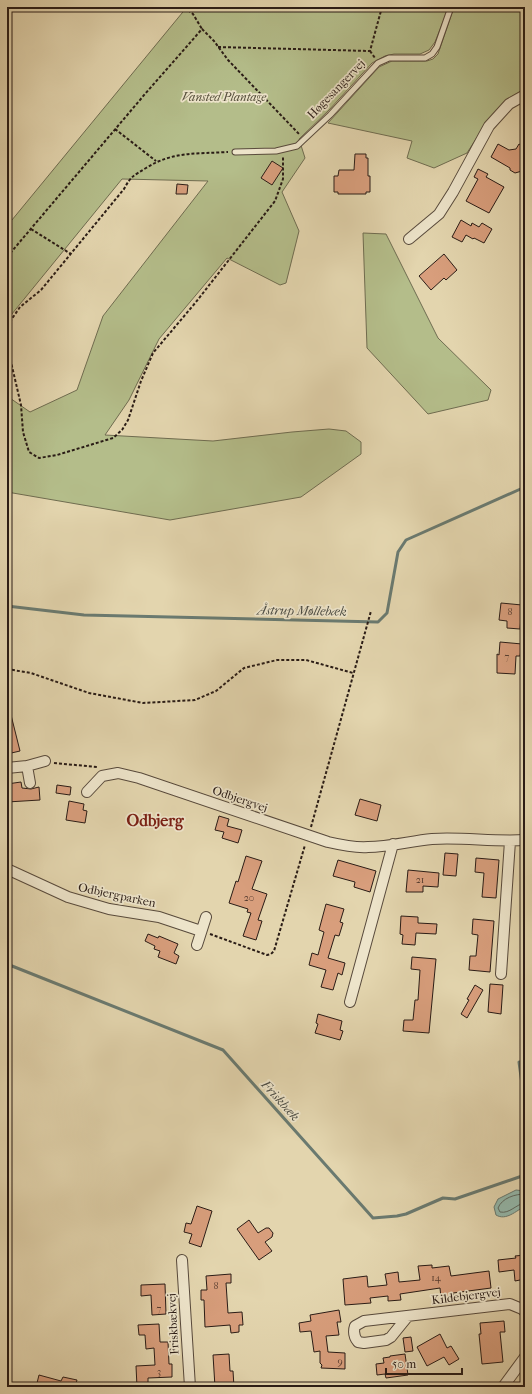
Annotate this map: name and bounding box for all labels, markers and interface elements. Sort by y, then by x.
street label: Høgesangervej [304,56,368,122]
park label: Vansted Plantage [182,90,267,104]
water label: Åstrup Møllebæk [255,602,347,619]
house number: 8 [507,606,513,618]
house number: 7 [505,651,510,663]
street label: Odbjergvej [210,783,270,815]
district label: Odbjerg [127,811,184,831]
house number: 21 [416,874,424,886]
street label: Odbjergparken [77,880,157,910]
house number: 20 [244,892,254,904]
water label: Friskbæk [258,1076,303,1124]
house number: 14 [431,1272,442,1284]
house number: 8 [213,1280,219,1292]
street label: Kildebjergvej [431,1285,501,1307]
street label: Friskbækvej [164,1293,182,1355]
house number: 7 [157,1303,162,1315]
scale bar [386,1350,462,1376]
house number: 9 [337,1356,343,1368]
text: 50 m [392,1357,416,1371]
house number: 3 [157,1366,161,1378]

